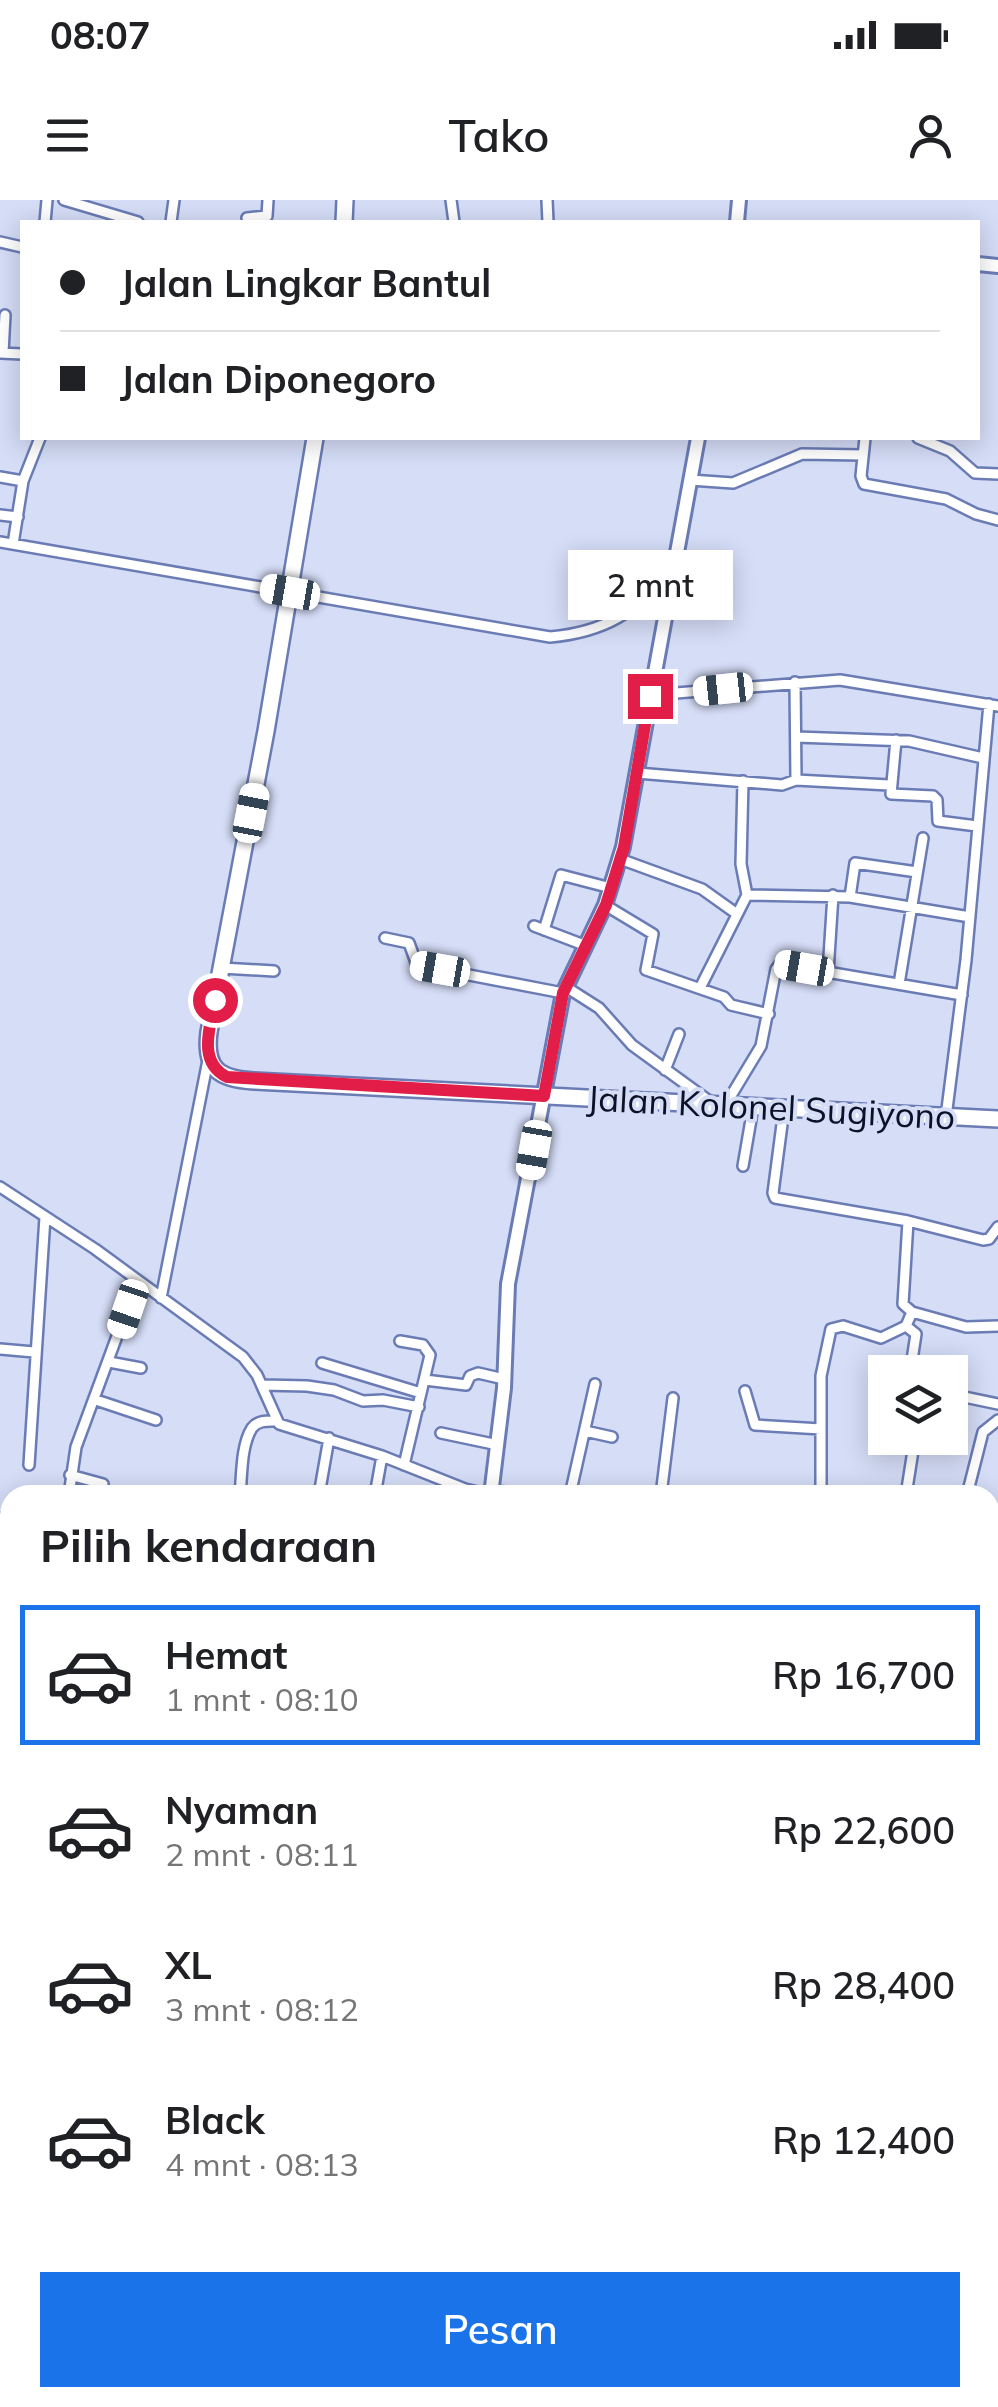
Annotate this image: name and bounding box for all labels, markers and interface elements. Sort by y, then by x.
text: 08:07 [50,11,151,59]
text: Tako [449,107,550,163]
icon: menu [40,108,95,163]
icon: person [903,108,958,163]
text: Jalan Lingkar Bantul [120,259,491,307]
text: Jalan Diponegoro [120,355,436,403]
callout: 2 mnt [568,551,732,621]
text: 2 mnt [607,565,694,605]
car [258,572,322,612]
car [692,671,754,707]
route end [628,674,673,719]
car [231,781,271,845]
car [772,948,836,988]
car [408,949,472,989]
route start [193,978,238,1023]
street label: Jalan Kolonel Sugiyono [586,1075,956,1139]
car [514,1118,554,1182]
car [104,1276,152,1342]
map controls [868,1355,968,1455]
button: layers [868,1355,968,1455]
text: Pilih kendaraan [40,1517,377,1573]
icon: car [45,1630,135,1720]
text: Hemat [165,1631,287,1679]
text: Rp 16,700 [772,1651,955,1699]
text: 1 mnt · 08:10 [165,1679,359,1719]
icon: car [45,1785,135,1875]
text: Nyaman [165,1786,318,1834]
text: Rp 22,600 [772,1806,955,1854]
text: 2 mnt · 08:11 [165,1834,359,1874]
icon: car [45,1940,135,2030]
text: XL [165,1941,212,1989]
text: Rp 28,400 [772,1961,955,2009]
text: 3 mnt · 08:12 [165,1989,359,2029]
icon: car [45,2095,135,2185]
text: Black [165,2096,265,2144]
text: Rp 12,400 [772,2116,955,2164]
text: 4 mnt · 08:13 [165,2144,359,2184]
button: Pesan [40,2272,960,2387]

